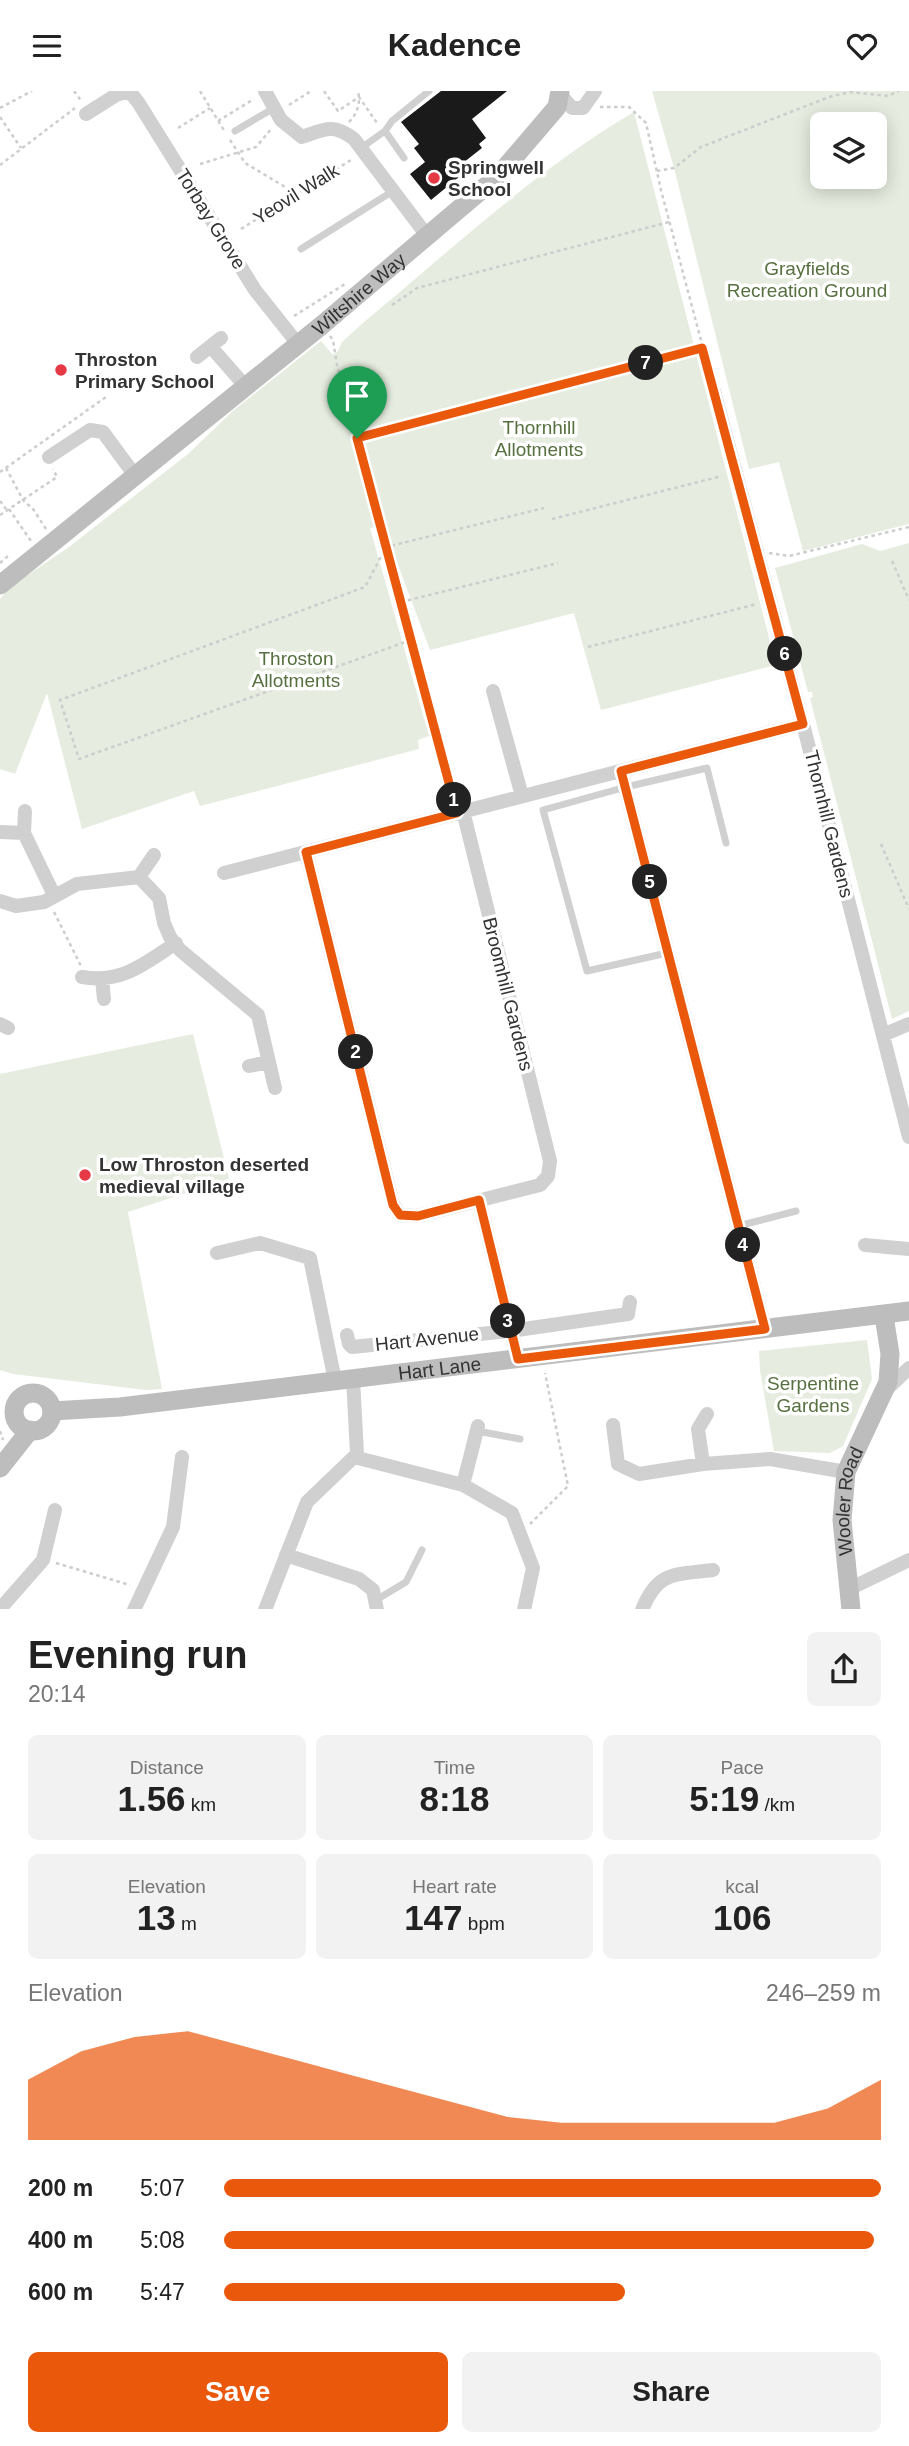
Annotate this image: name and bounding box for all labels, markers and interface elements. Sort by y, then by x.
icon: menu [28,27,66,65]
text: Kadence [388,27,521,63]
icon: heart [843,27,881,65]
map controls [810,112,887,189]
button: layers [810,112,887,189]
place label: Springwell School [448,157,544,200]
street label: Yeovil Walk [249,159,343,229]
street label: Torbay Grove [172,165,250,273]
marker: Springwell School [426,170,442,186]
street label: Wiltshire Way [308,248,410,339]
park label: Grayfields Recreation Ground [727,258,887,301]
pin: 7 [628,345,664,381]
place label: Throston Primary School [75,349,214,392]
text: 7 [640,352,651,373]
marker: Throston Primary School [53,362,69,378]
pin [327,366,387,438]
icon: arrive [338,377,376,415]
park label: Thornhill Allotments [495,417,583,460]
pin: 6 [768,637,802,671]
text: 6 [779,643,790,664]
park label: Throston Allotments [252,648,340,691]
street label: Thornhill Gardens [801,748,857,900]
pin: 1 [436,783,472,817]
text: 1 [448,789,459,810]
pin: 5 [632,865,668,899]
text: 5 [644,871,655,892]
street label: Broomhill Gardens [479,915,537,1073]
pin: 2 [338,1035,374,1069]
text: 2 [350,1041,361,1062]
place label: Low Throston deserted medieval village [99,1154,309,1197]
marker: Low Throston deserted medieval village [77,1167,93,1183]
pin: 4 [726,1227,760,1263]
text: 4 [737,1234,748,1255]
pin: 3 [490,1303,526,1339]
text: 3 [502,1310,513,1331]
street label: Hart Avenue [374,1323,480,1355]
street label: Hart Lane [397,1353,482,1384]
park label: Serpentine Gardens [767,1373,859,1416]
street label: Wooler Road [831,1443,867,1557]
button: share [807,1632,881,1706]
text: Evening run [28,1634,248,1676]
text: 20:14 [28,1681,86,1707]
text: Distance [130,1757,204,1778]
text: Time [434,1757,475,1778]
text: Pace [721,1757,764,1778]
text: 1.56 [117,1779,186,1818]
text: 8:18 [419,1779,490,1818]
text: 5:19 [689,1779,759,1818]
text: km [186,1794,216,1815]
text: /km [759,1794,795,1815]
text: Elevation [128,1876,206,1897]
text: Heart rate [412,1876,497,1897]
text: kcal [725,1876,759,1897]
text: 13 [137,1898,176,1937]
text: 147 [404,1898,463,1937]
text: 106 [713,1898,771,1937]
text: m [176,1913,197,1934]
text: bpm [463,1913,505,1934]
text: Elevation [28,1980,123,2006]
text: 246–259 m [766,1980,881,2006]
text: 200 m [28,2175,93,2201]
text: 5:07 [140,2175,185,2201]
text: 400 m [28,2227,93,2253]
text: 5:08 [140,2227,185,2253]
text: 600 m [28,2279,93,2305]
text: 5:47 [140,2279,185,2305]
button: Save [28,2352,448,2432]
button: Share [462,2352,881,2432]

